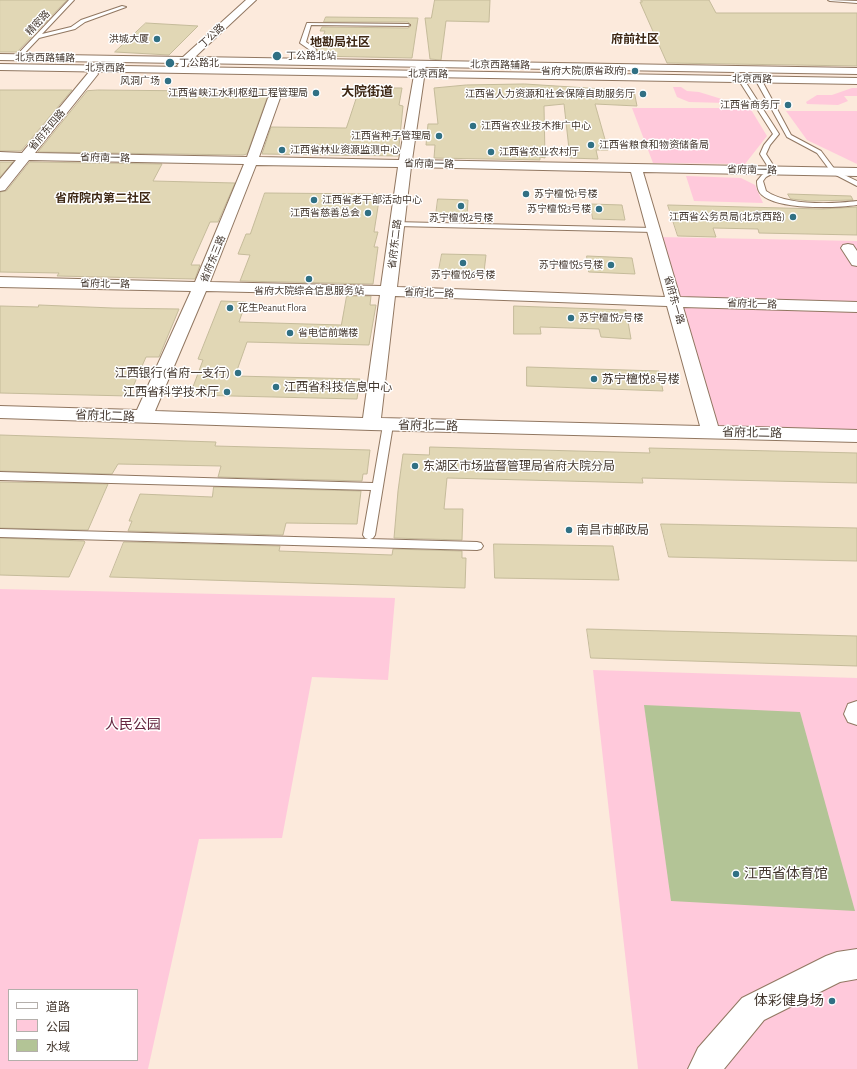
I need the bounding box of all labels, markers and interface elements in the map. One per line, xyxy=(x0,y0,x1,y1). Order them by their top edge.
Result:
street label: 精密路 xyxy=(23,8,53,38)
street label: 丁公路 xyxy=(197,21,227,51)
district label: 府前社区 xyxy=(611,32,659,46)
place label: 洪城大厦 xyxy=(109,33,149,45)
marker: 洪城大厦 xyxy=(152,34,162,44)
district label: 地勘局社区 xyxy=(310,35,370,49)
marker: 丁公路北站 xyxy=(271,50,283,62)
place label: 丁公路北站 xyxy=(286,50,336,62)
street label: 北京西路辅路 xyxy=(15,51,75,65)
marker: 丁公路北 xyxy=(164,57,176,69)
place label: 丁公路北 xyxy=(179,57,219,69)
street label: 北京西路辅路 xyxy=(470,58,530,72)
street label: 北京西路 xyxy=(85,62,125,74)
place label: 省府大院(原省政府) xyxy=(541,65,627,77)
marker: 省府大院(原省政府) xyxy=(630,66,640,76)
street label: 北京西路 xyxy=(408,68,448,80)
street label: 北京西路 xyxy=(732,73,772,85)
place label: 风洞广场 xyxy=(120,75,160,87)
marker: 风洞广场 xyxy=(163,76,173,86)
district label: 大院街道 xyxy=(341,84,393,100)
place label: 江西省峡江水利枢纽工程管理局 xyxy=(168,87,308,99)
marker: 江西省峡江水利枢纽工程管理局 xyxy=(311,88,321,98)
place label: 江西省人力资源和社会保障自助服务厅 xyxy=(465,88,635,100)
marker: 江西省人力资源和社会保障自助服务厅 xyxy=(638,89,648,99)
place label: 江西省商务厅 xyxy=(720,99,780,111)
marker: 江西省商务厅 xyxy=(783,100,793,110)
street label: 省府东四路 xyxy=(26,107,68,153)
place label: 江西省农业技术推广中心 xyxy=(481,120,591,132)
marker: 江西省农业技术推广中心 xyxy=(468,121,478,131)
place label: 江西省种子管理局 xyxy=(351,130,431,142)
marker: 江西省种子管理局 xyxy=(434,131,444,141)
place label: 江西省粮食和物资储备局 xyxy=(599,139,709,151)
marker: 江西省粮食和物资储备局 xyxy=(586,140,596,150)
place label: 江西省林业资源监测中心 xyxy=(290,144,400,156)
marker: 江西省林业资源监测中心 xyxy=(277,145,287,155)
place label: 江西省农业农村厅 xyxy=(499,146,579,158)
marker: 江西省农业农村厅 xyxy=(486,147,496,157)
street label: 省府南一路 xyxy=(80,152,130,164)
street label: 省府南一路 xyxy=(404,158,454,170)
street label: 省府南一路 xyxy=(727,164,777,176)
place label: 苏宁檀悦1号楼 xyxy=(534,188,597,200)
marker: 苏宁檀悦1号楼 xyxy=(521,189,531,199)
district label: 省府院内第二社区 xyxy=(55,191,151,205)
place label: 江西省老干部活动中心 xyxy=(322,194,422,206)
marker: 江西省老干部活动中心 xyxy=(309,195,319,205)
marker: 苏宁檀悦2号楼 xyxy=(456,201,466,211)
place label: 苏宁檀悦3号楼 xyxy=(527,203,591,215)
marker: 苏宁檀悦3号楼 xyxy=(594,204,604,214)
place label: 江西省慈善总会 xyxy=(290,207,360,219)
marker: 江西省慈善总会 xyxy=(363,208,373,218)
place label: 江西省公务员局(北京西路) xyxy=(669,211,785,223)
place label: 苏宁檀悦2号楼 xyxy=(429,212,493,224)
marker: 江西省公务员局(北京西路) xyxy=(788,212,798,222)
street label: 省府东二路 xyxy=(386,218,404,270)
street label: 省府东三路 xyxy=(198,234,228,284)
marker: 苏宁檀悦6号楼 xyxy=(458,258,468,268)
place label: 苏宁檀悦5号楼 xyxy=(539,259,603,271)
marker: 苏宁檀悦5号楼 xyxy=(606,260,616,270)
place label: 苏宁檀悦6号楼 xyxy=(431,269,495,281)
marker: 省府大院综合信息服务站 xyxy=(304,274,314,284)
street label: 省府东一路 xyxy=(661,274,687,326)
street label: 省府北一路 xyxy=(80,278,130,290)
place label: 省府大院综合信息服务站 xyxy=(254,285,364,297)
street label: 省府北一路 xyxy=(404,286,454,300)
street label: 省府北一路 xyxy=(727,297,777,311)
place label: 花生Peanut Flora xyxy=(238,302,306,314)
marker: 花生Peanut Flora xyxy=(225,303,235,313)
place label: 苏宁檀悦7号楼 xyxy=(579,312,643,324)
marker: 苏宁檀悦7号楼 xyxy=(566,313,576,323)
place label: 省电信前端楼 xyxy=(298,327,358,339)
marker: 省电信前端楼 xyxy=(285,328,295,338)
place label: 江西银行(省府一支行) xyxy=(115,366,230,380)
marker: 江西银行(省府一支行) xyxy=(233,368,243,378)
place label: 苏宁檀悦8号楼 xyxy=(602,372,680,386)
marker: 苏宁檀悦8号楼 xyxy=(589,374,599,384)
place label: 江西省科技信息中心 xyxy=(284,380,392,394)
marker: 江西省科技信息中心 xyxy=(271,382,281,392)
place label: 江西省科学技术厅 xyxy=(123,385,219,399)
marker: 江西省科学技术厅 xyxy=(222,387,232,397)
street label: 省府北二路 xyxy=(75,408,135,424)
street label: 省府北二路 xyxy=(398,418,458,434)
street label: 省府北二路 xyxy=(722,425,782,441)
place label: 东湖区市场监督管理局省府大院分局 xyxy=(423,459,615,473)
marker: 东湖区市场监督管理局省府大院分局 xyxy=(410,461,420,471)
place label: 南昌市邮政局 xyxy=(577,523,649,537)
marker: 南昌市邮政局 xyxy=(564,525,574,535)
park label: 人民公园 xyxy=(105,717,161,733)
place label: 江西省体育馆 xyxy=(744,866,828,882)
marker: 江西省体育馆 xyxy=(731,869,741,879)
legend xyxy=(8,989,138,1061)
place label: 体彩健身场 xyxy=(754,993,824,1009)
marker: 体彩健身场 xyxy=(827,996,837,1006)
text: 道路 xyxy=(46,1001,70,1013)
text: 公园 xyxy=(46,1021,70,1033)
text: 水域 xyxy=(46,1041,70,1053)

